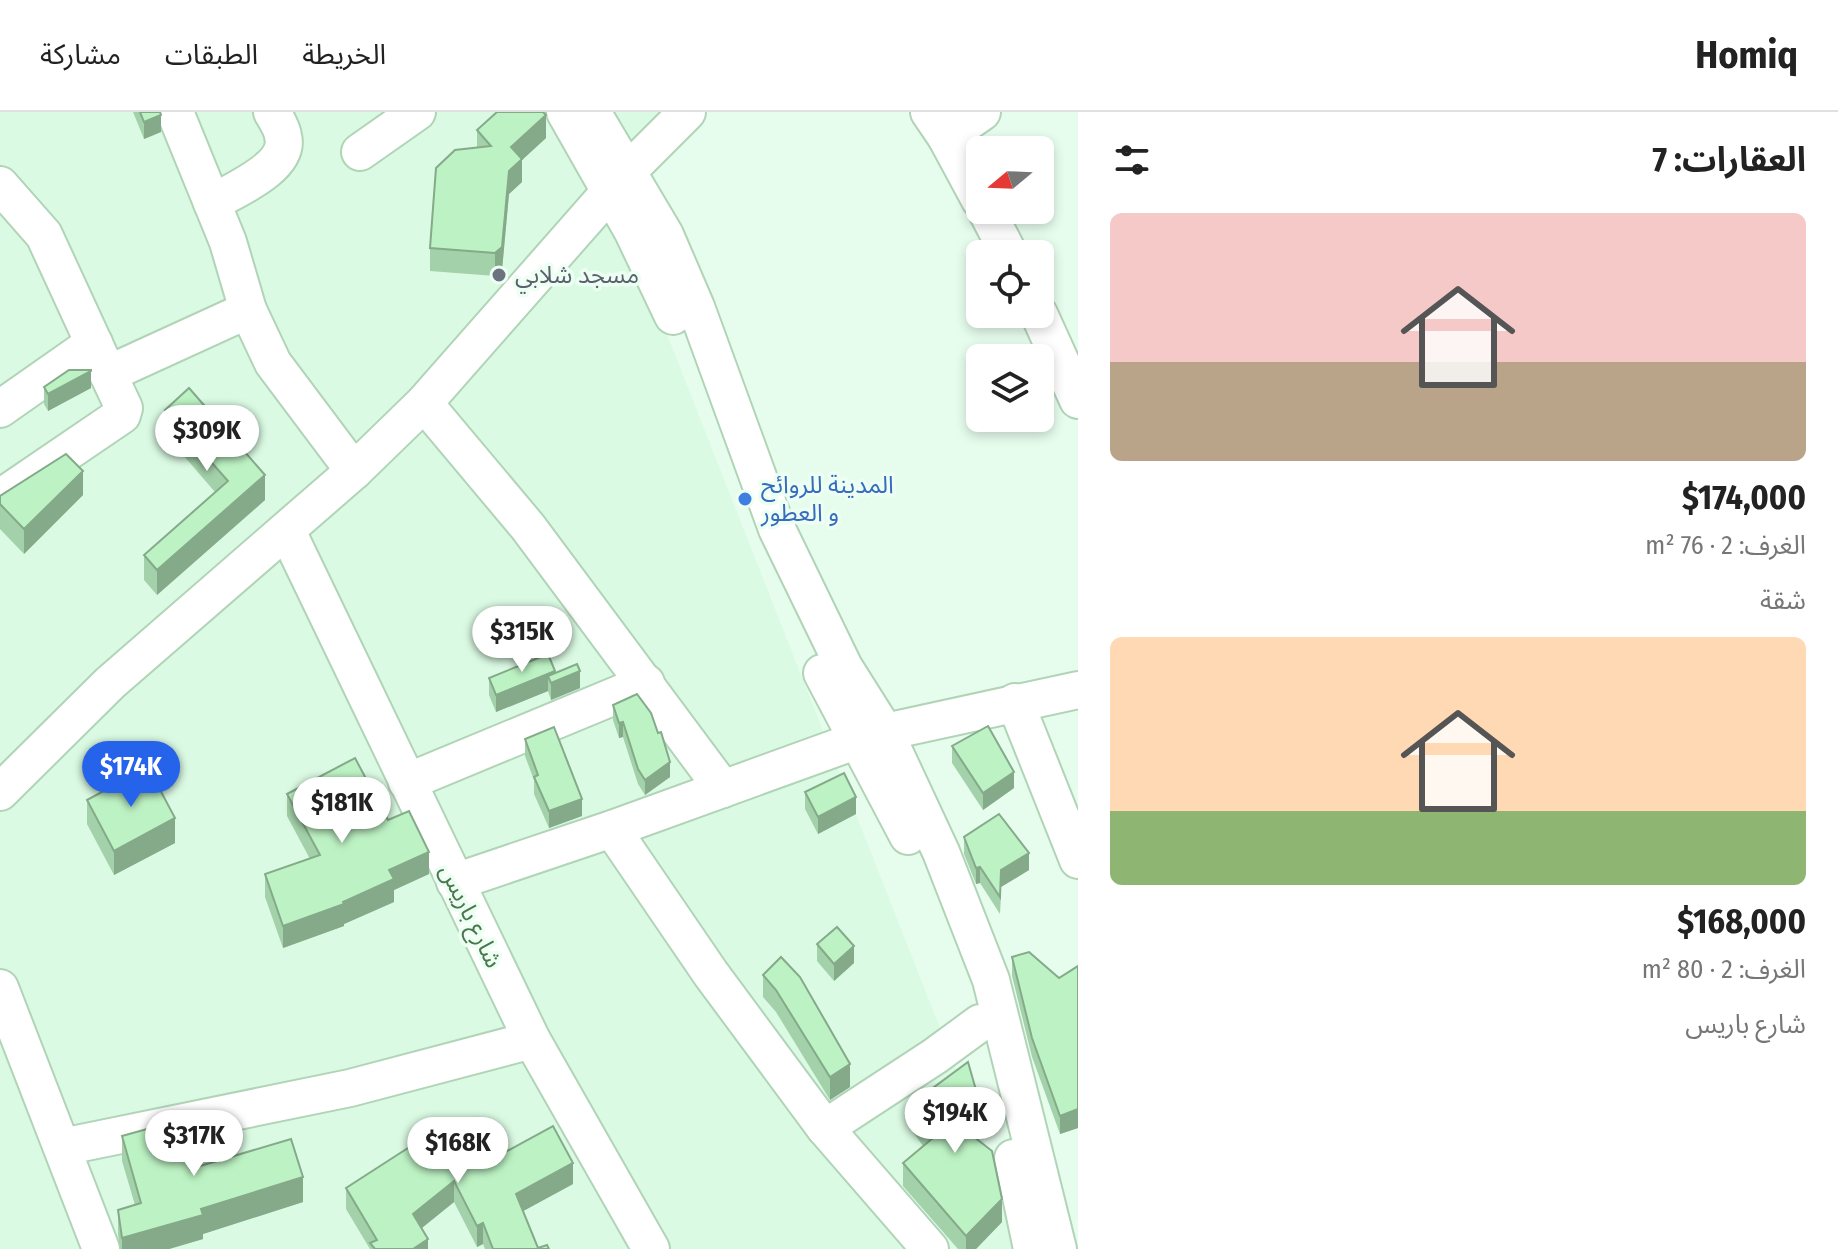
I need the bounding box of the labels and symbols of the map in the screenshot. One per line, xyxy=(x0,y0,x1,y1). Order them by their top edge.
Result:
north arrow xyxy=(966,136,1054,224)
place label: مسجد شلابي xyxy=(515,261,639,294)
marker: مسجد شلابي xyxy=(490,266,508,284)
pin: $309K xyxy=(151,405,263,473)
place label: المدينة للروائح و العطور xyxy=(760,471,894,527)
marker: المدينة للروائح و العطور xyxy=(736,490,754,508)
pin: $315K xyxy=(466,606,578,674)
pin: $174K xyxy=(75,741,187,809)
pin: $181K xyxy=(286,777,398,845)
street label: شارع باريس xyxy=(431,860,508,974)
pin: $194K xyxy=(899,1087,1011,1155)
pin: $317K xyxy=(138,1110,250,1178)
pin: $168K xyxy=(402,1117,514,1185)

